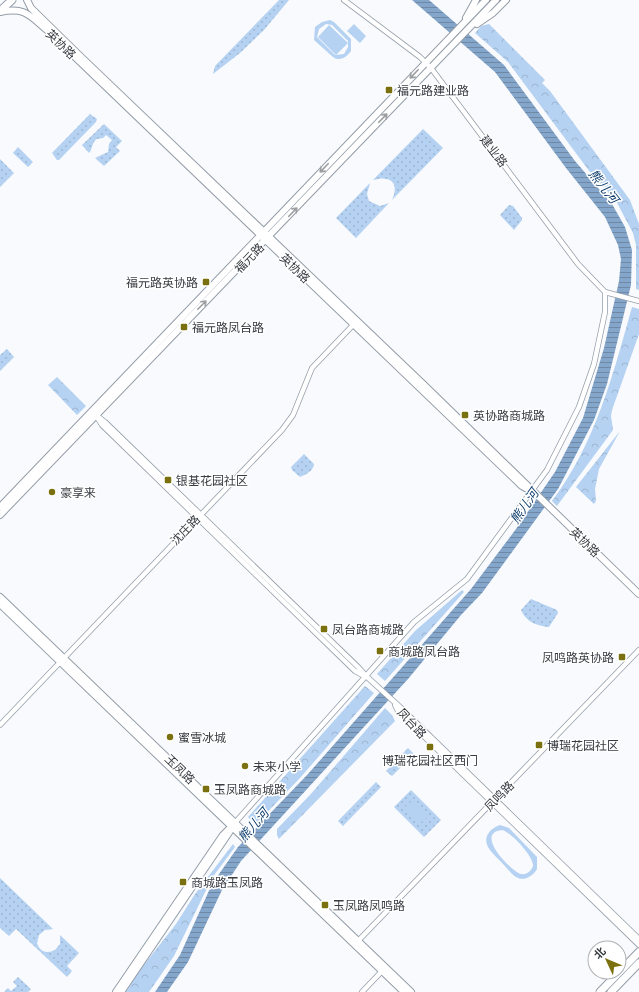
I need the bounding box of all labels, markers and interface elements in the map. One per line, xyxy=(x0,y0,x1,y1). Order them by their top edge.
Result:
street label: 英协路 xyxy=(43,26,79,62)
one-way arrow xyxy=(410,69,419,79)
place label: 福元路建业路 xyxy=(397,83,469,98)
marker: 福元路建业路 xyxy=(384,85,394,95)
one-way arrow xyxy=(378,113,387,124)
street label: 建业路 xyxy=(477,132,511,170)
one-way arrow xyxy=(320,163,329,173)
water label: 熊儿河 xyxy=(586,166,624,209)
one-way arrow xyxy=(288,207,297,217)
street label: 福元路 xyxy=(231,240,267,276)
street label: 英协路 xyxy=(277,250,313,286)
place label: 福元路英协路 xyxy=(126,275,198,290)
marker: 福元路英协路 xyxy=(201,277,211,287)
one-way arrow xyxy=(197,300,207,310)
place label: 福元路凤台路 xyxy=(192,320,264,335)
marker: 福元路凤台路 xyxy=(179,322,189,332)
place label: 英协路商城路 xyxy=(473,408,545,423)
marker: 英协路商城路 xyxy=(460,410,470,420)
place label: 银基花园社区 xyxy=(176,473,248,488)
marker: 银基花园社区 xyxy=(163,475,173,485)
water label: 熊儿河 xyxy=(506,483,543,527)
place label: 豪享来 xyxy=(60,485,96,500)
marker: 豪享来 xyxy=(47,487,57,497)
street label: 沈庄路 xyxy=(167,512,203,548)
street label: 英协路 xyxy=(567,524,603,560)
place label: 凤台路商城路 xyxy=(332,622,404,637)
marker: 凤台路商城路 xyxy=(319,624,329,634)
place label: 商城路凤台路 xyxy=(388,644,460,659)
marker: 商城路凤台路 xyxy=(375,646,385,656)
place label: 凤鸣路英协路 xyxy=(542,650,614,665)
marker: 凤鸣路英协路 xyxy=(617,652,627,662)
street label: 凤台路 xyxy=(394,705,430,741)
place label: 蜜雪冰城 xyxy=(178,730,226,745)
marker: 蜜雪冰城 xyxy=(165,732,175,742)
place label: 博瑞花园社区 xyxy=(547,738,619,753)
marker: 博瑞花园社区 xyxy=(534,740,544,750)
marker: 博瑞花园社区西门 xyxy=(425,742,435,752)
street label: 玉凤路 xyxy=(162,751,198,787)
place label: 博瑞花园社区西门 xyxy=(382,753,478,768)
place label: 未来小学 xyxy=(253,759,301,774)
marker: 未来小学 xyxy=(240,761,250,771)
street label: 凤鸣路 xyxy=(481,778,517,814)
place label: 玉凤路商城路 xyxy=(214,782,286,797)
marker: 玉凤路商城路 xyxy=(201,784,211,794)
water label: 熊儿河 xyxy=(234,803,274,845)
place label: 商城路玉凤路 xyxy=(191,875,263,890)
marker: 商城路玉凤路 xyxy=(178,877,188,887)
place label: 玉凤路凤鸣路 xyxy=(333,898,405,913)
marker: 玉凤路凤鸣路 xyxy=(320,900,330,910)
north arrow xyxy=(587,940,627,980)
text: 北 xyxy=(591,944,609,962)

